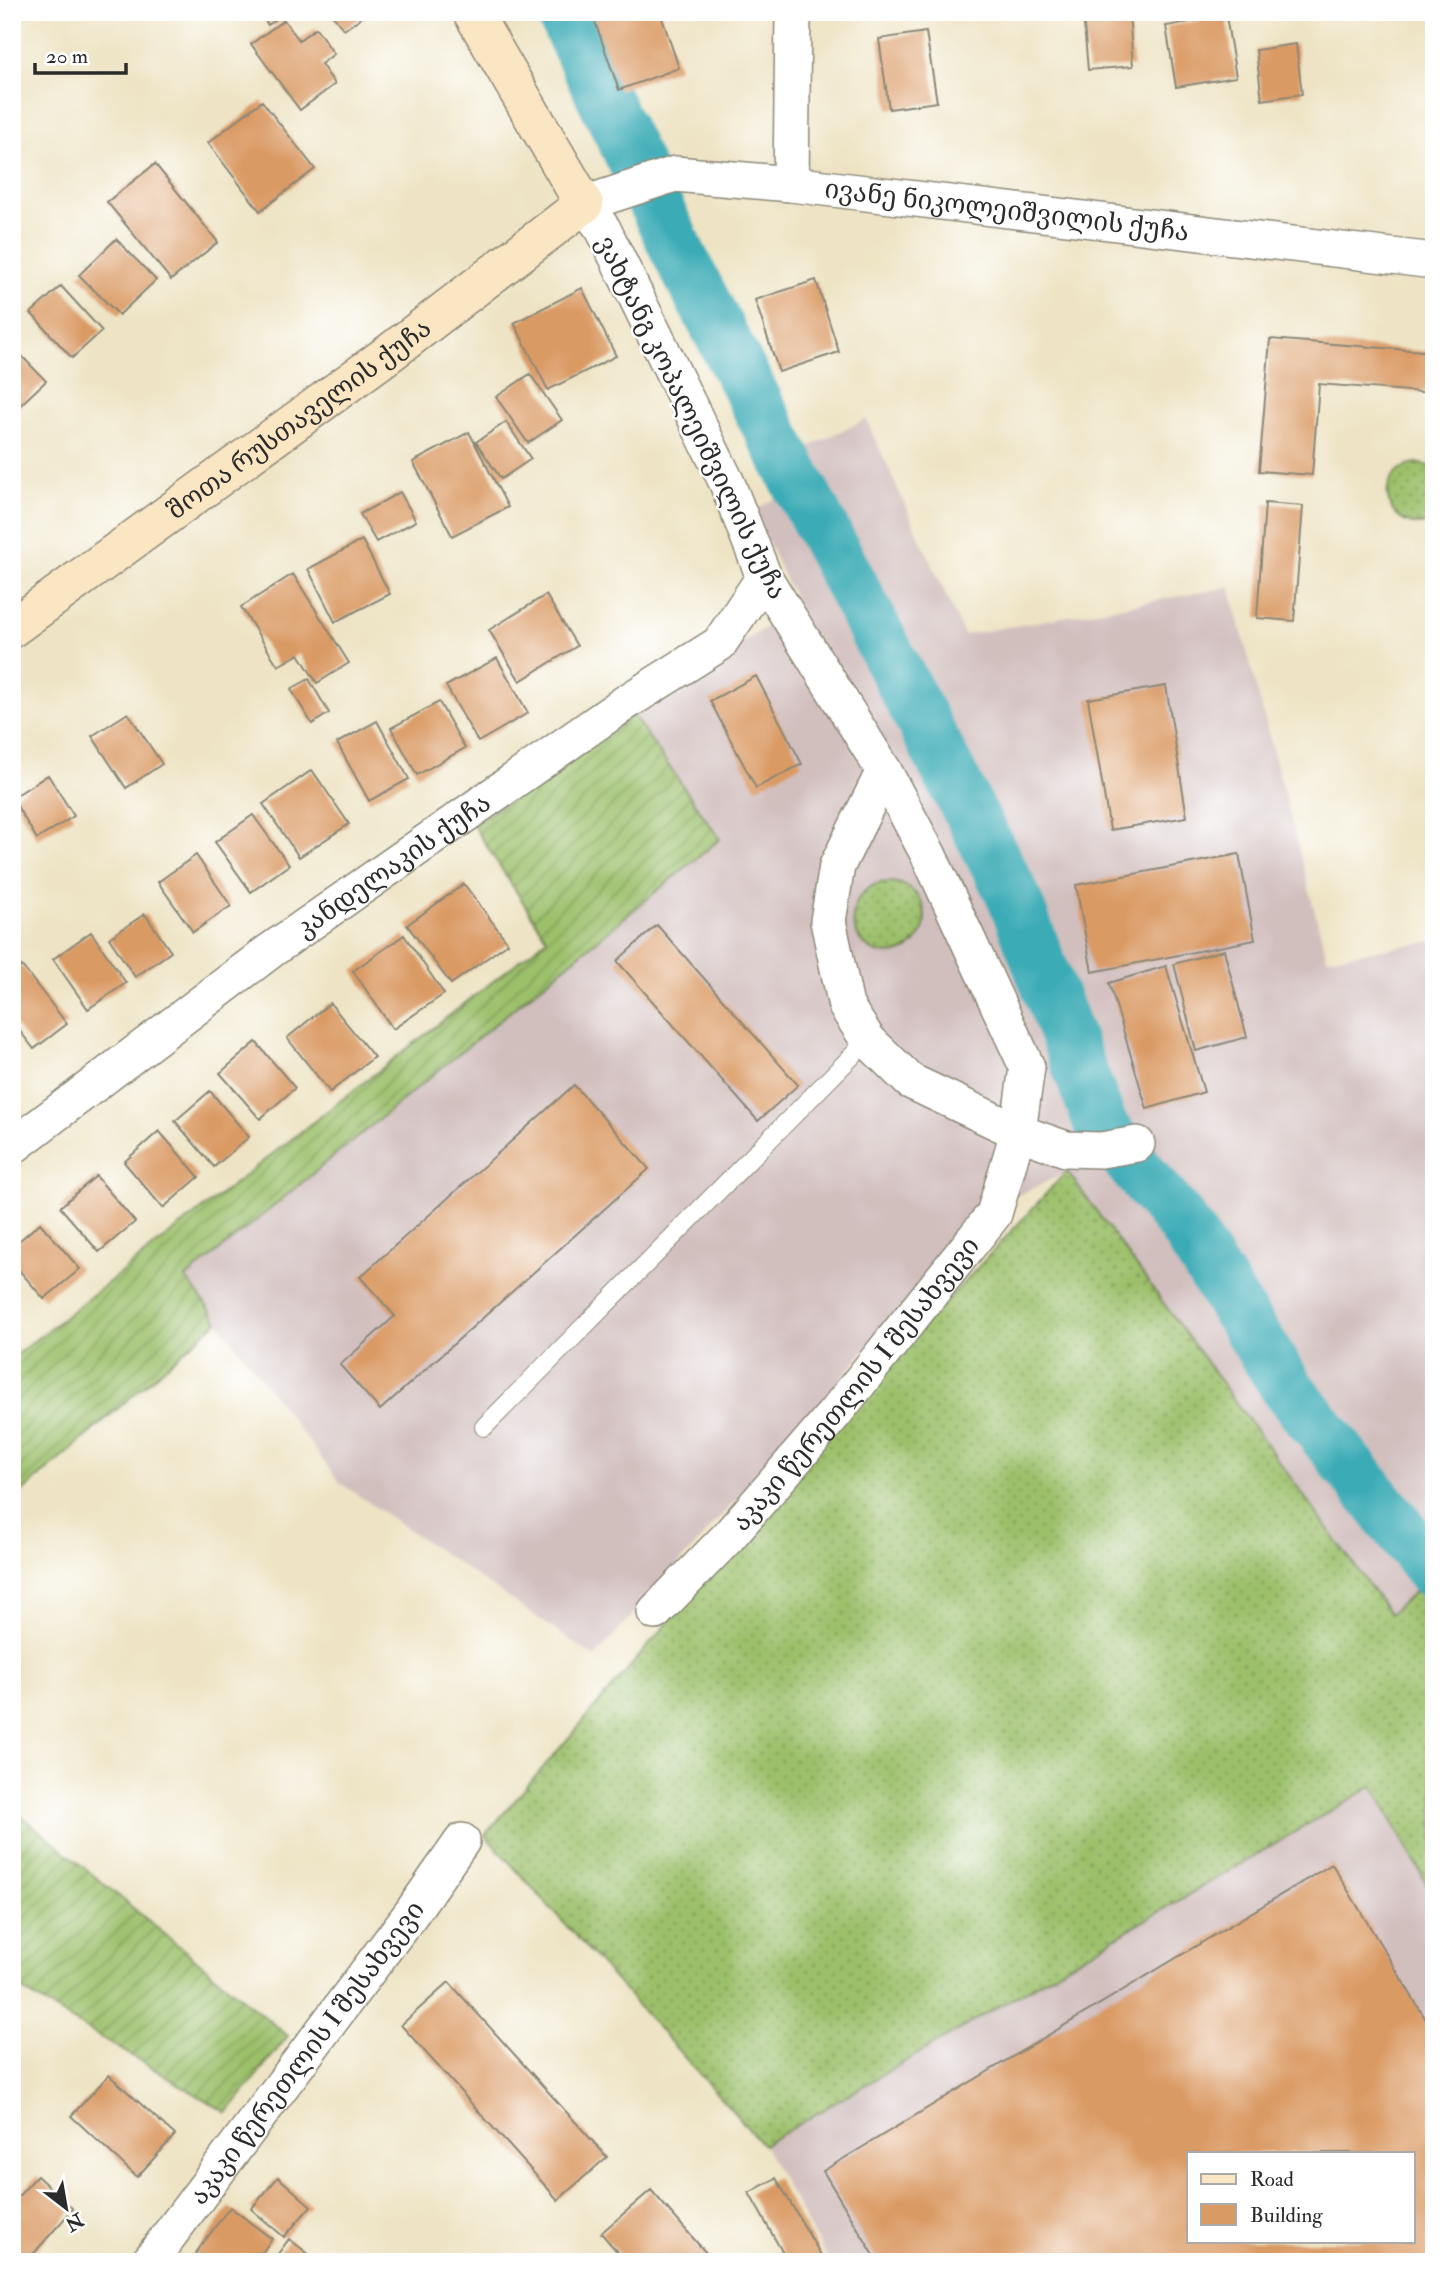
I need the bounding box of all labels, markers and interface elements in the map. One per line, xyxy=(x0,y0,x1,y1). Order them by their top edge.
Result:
scale bar xyxy=(35,32,126,76)
text: 20 m xyxy=(46,43,88,70)
street label: ივანე ნიკოლეიშვილის ქუჩა xyxy=(823,173,1191,249)
street label: ვახტანგ კოპალეიშვილის ქუჩა xyxy=(589,230,793,604)
street label: შოთა რუსთაველის ქუჩა xyxy=(161,312,438,527)
street label: კანდელაკის ქუჩა xyxy=(290,787,497,945)
street label: აკაკი წერეთლის I შესახვევი xyxy=(725,1231,986,1538)
street label: აკაკი წერეთლის I შესახვევი xyxy=(183,1895,432,2211)
legend xyxy=(1187,2152,1414,2242)
text: Road xyxy=(1250,2166,1295,2193)
north arrow xyxy=(32,2172,102,2242)
text: Building xyxy=(1250,2202,1323,2229)
text: N xyxy=(60,2207,89,2237)

